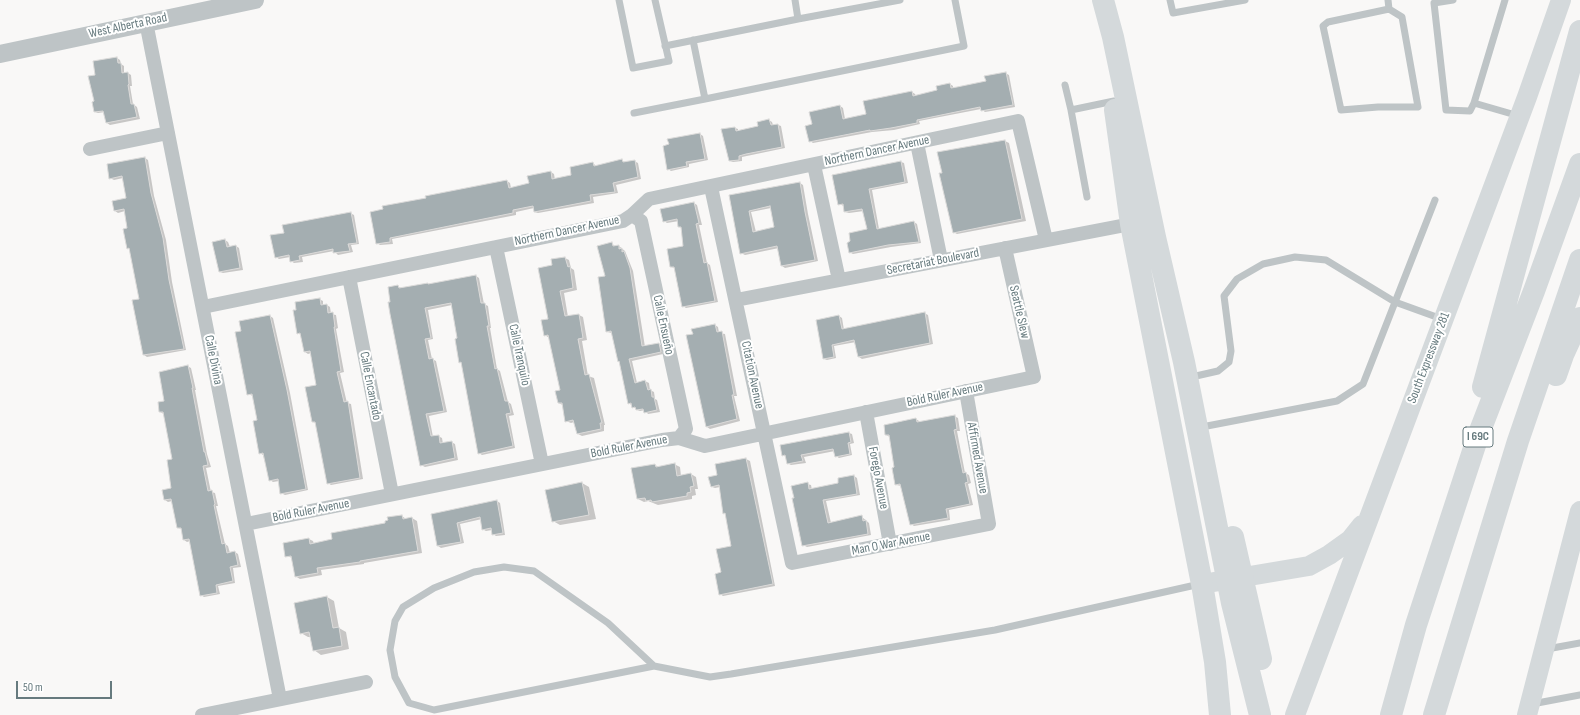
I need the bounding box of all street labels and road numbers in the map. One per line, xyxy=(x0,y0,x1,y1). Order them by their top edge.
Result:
street label: West Alberta Road xyxy=(88,10,168,42)
street label: Northern Dancer Avenue xyxy=(823,132,931,170)
street label: Northern Dancer Avenue xyxy=(513,212,621,250)
street label: Secretariat Boulevard xyxy=(886,245,980,279)
street label: Seattle Slew xyxy=(1005,284,1033,340)
street label: Calle Ensueño xyxy=(649,294,677,356)
street label: South Expressway 281 xyxy=(1404,310,1454,406)
street label: Calle Tranquilo xyxy=(505,323,533,387)
street label: Calle Divina xyxy=(201,334,225,386)
street label: Citation Avenue xyxy=(737,340,767,410)
street label: Calle Encantado xyxy=(356,350,384,422)
street label: Bold Ruler Avenue xyxy=(905,379,985,411)
street label: Affirmed Avenue xyxy=(963,421,991,495)
road number: I 69C xyxy=(1463,427,1493,447)
street label: Bold Ruler Avenue xyxy=(589,432,669,462)
street label: Forego Avenue xyxy=(864,445,892,511)
street label: Bold Ruler Avenue xyxy=(271,496,351,526)
street label: Man O War Avenue xyxy=(850,529,932,559)

